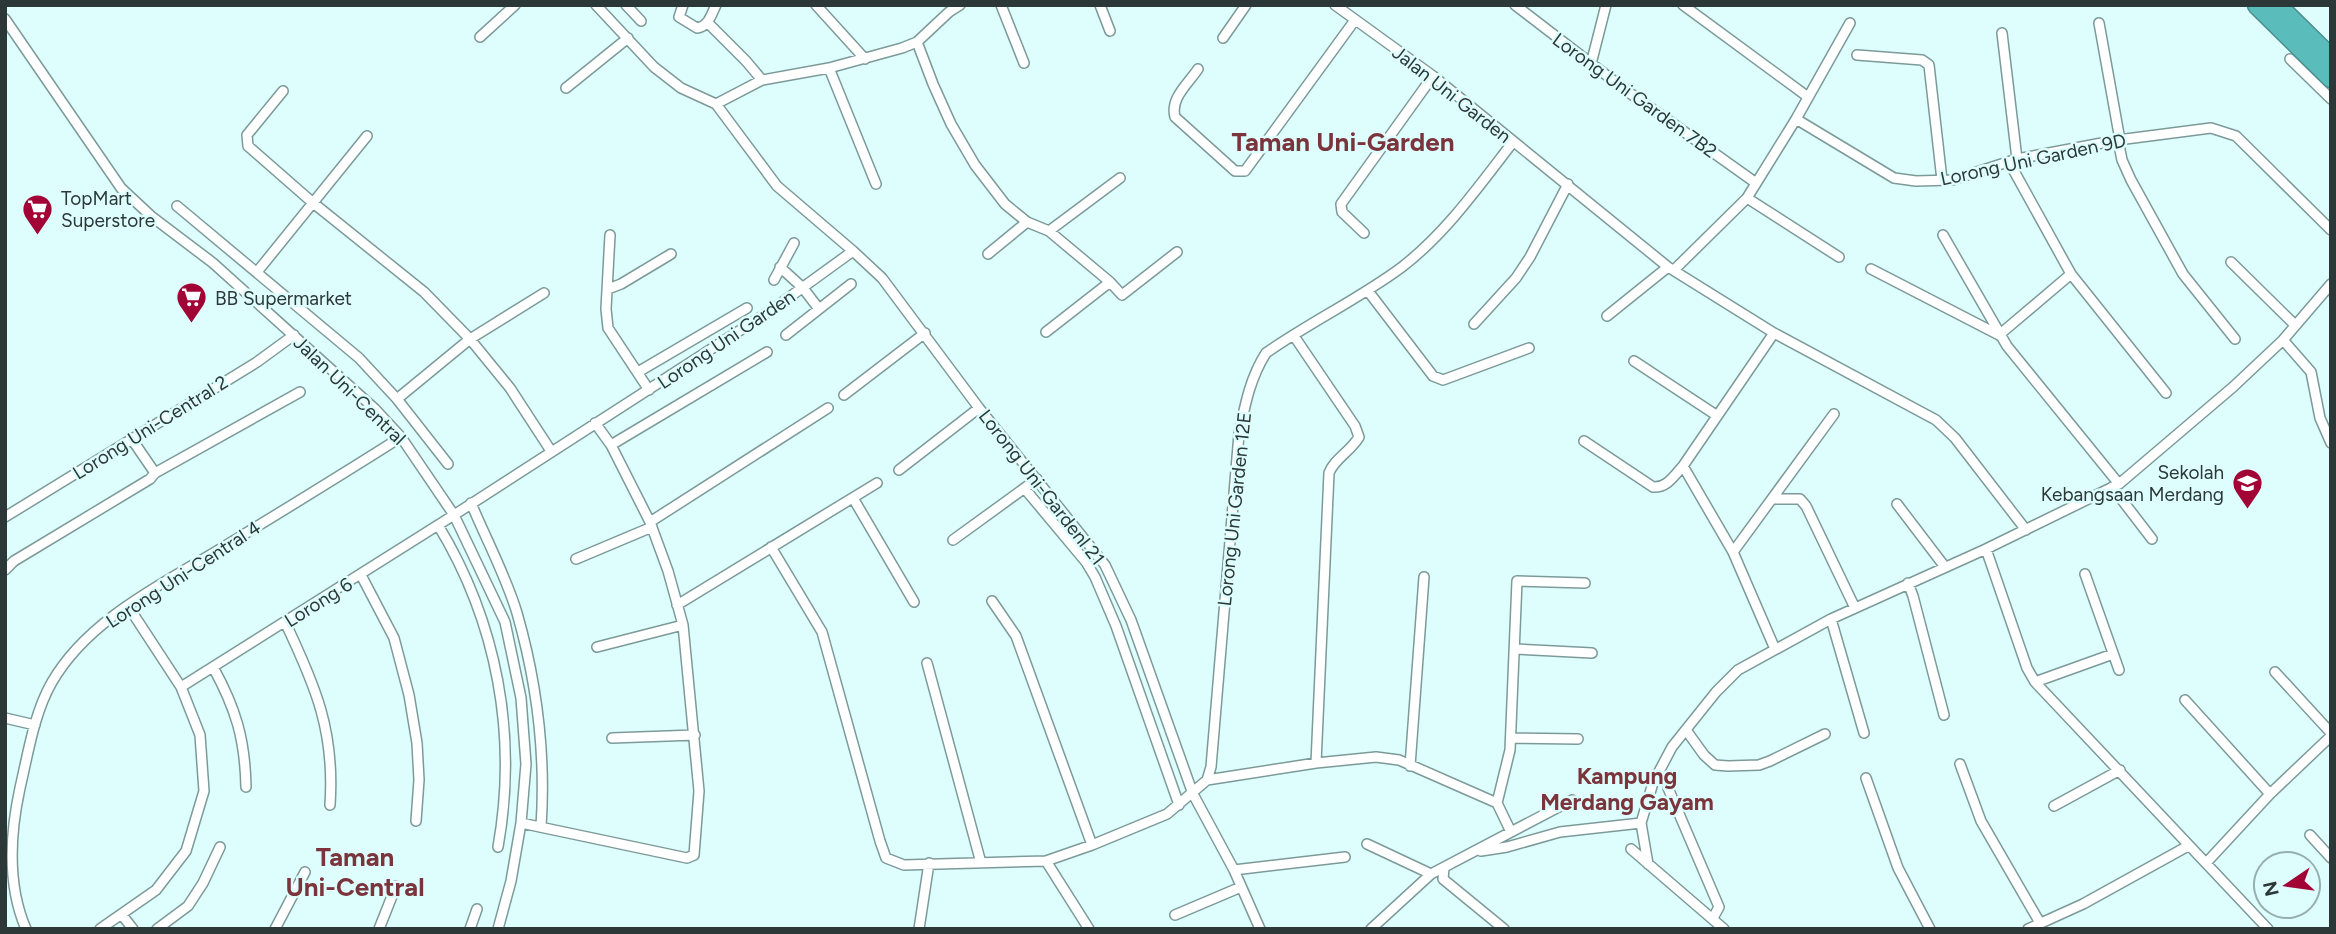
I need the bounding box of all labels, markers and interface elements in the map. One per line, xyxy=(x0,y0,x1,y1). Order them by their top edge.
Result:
street label: Lorong Uni Garden 7B2 xyxy=(1548,28,1721,163)
street label: Jalan Uni Garden xyxy=(1388,41,1516,148)
district label: Taman Uni-Garden xyxy=(1232,126,1454,158)
street label: Lorong Uni Garden 9D xyxy=(1938,129,2128,190)
place label: TopMart Superstore xyxy=(61,187,155,232)
supermarket icon: TopMart Superstore xyxy=(21,192,55,236)
supermarket icon: BB Supermarket xyxy=(175,281,209,325)
street label: Lorong Uni Garden xyxy=(653,285,799,394)
place label: BB Supermarket xyxy=(215,287,352,310)
street label: Jalan Uni-Central xyxy=(289,331,411,450)
street label: Lorong Uni-Central 2 xyxy=(68,370,232,485)
street label: Lorong Uni-Gardenl 21 xyxy=(974,405,1110,570)
street label: Lorong Uni Garden 12E xyxy=(1213,411,1256,607)
place label: Sekolah Kebangsaan Merdang xyxy=(2041,461,2224,506)
school or university icon: Sekolah Kebangsaan Merdang xyxy=(2230,466,2264,510)
street label: Lorong Uni-Central 4 xyxy=(102,516,265,633)
street label: Lorong 6 xyxy=(280,573,357,632)
district label: Kampung Merdang Gayam xyxy=(1540,762,1714,816)
district label: Taman Uni-Central xyxy=(285,841,425,903)
north arrow xyxy=(2252,850,2322,920)
text: N xyxy=(2258,879,2284,898)

